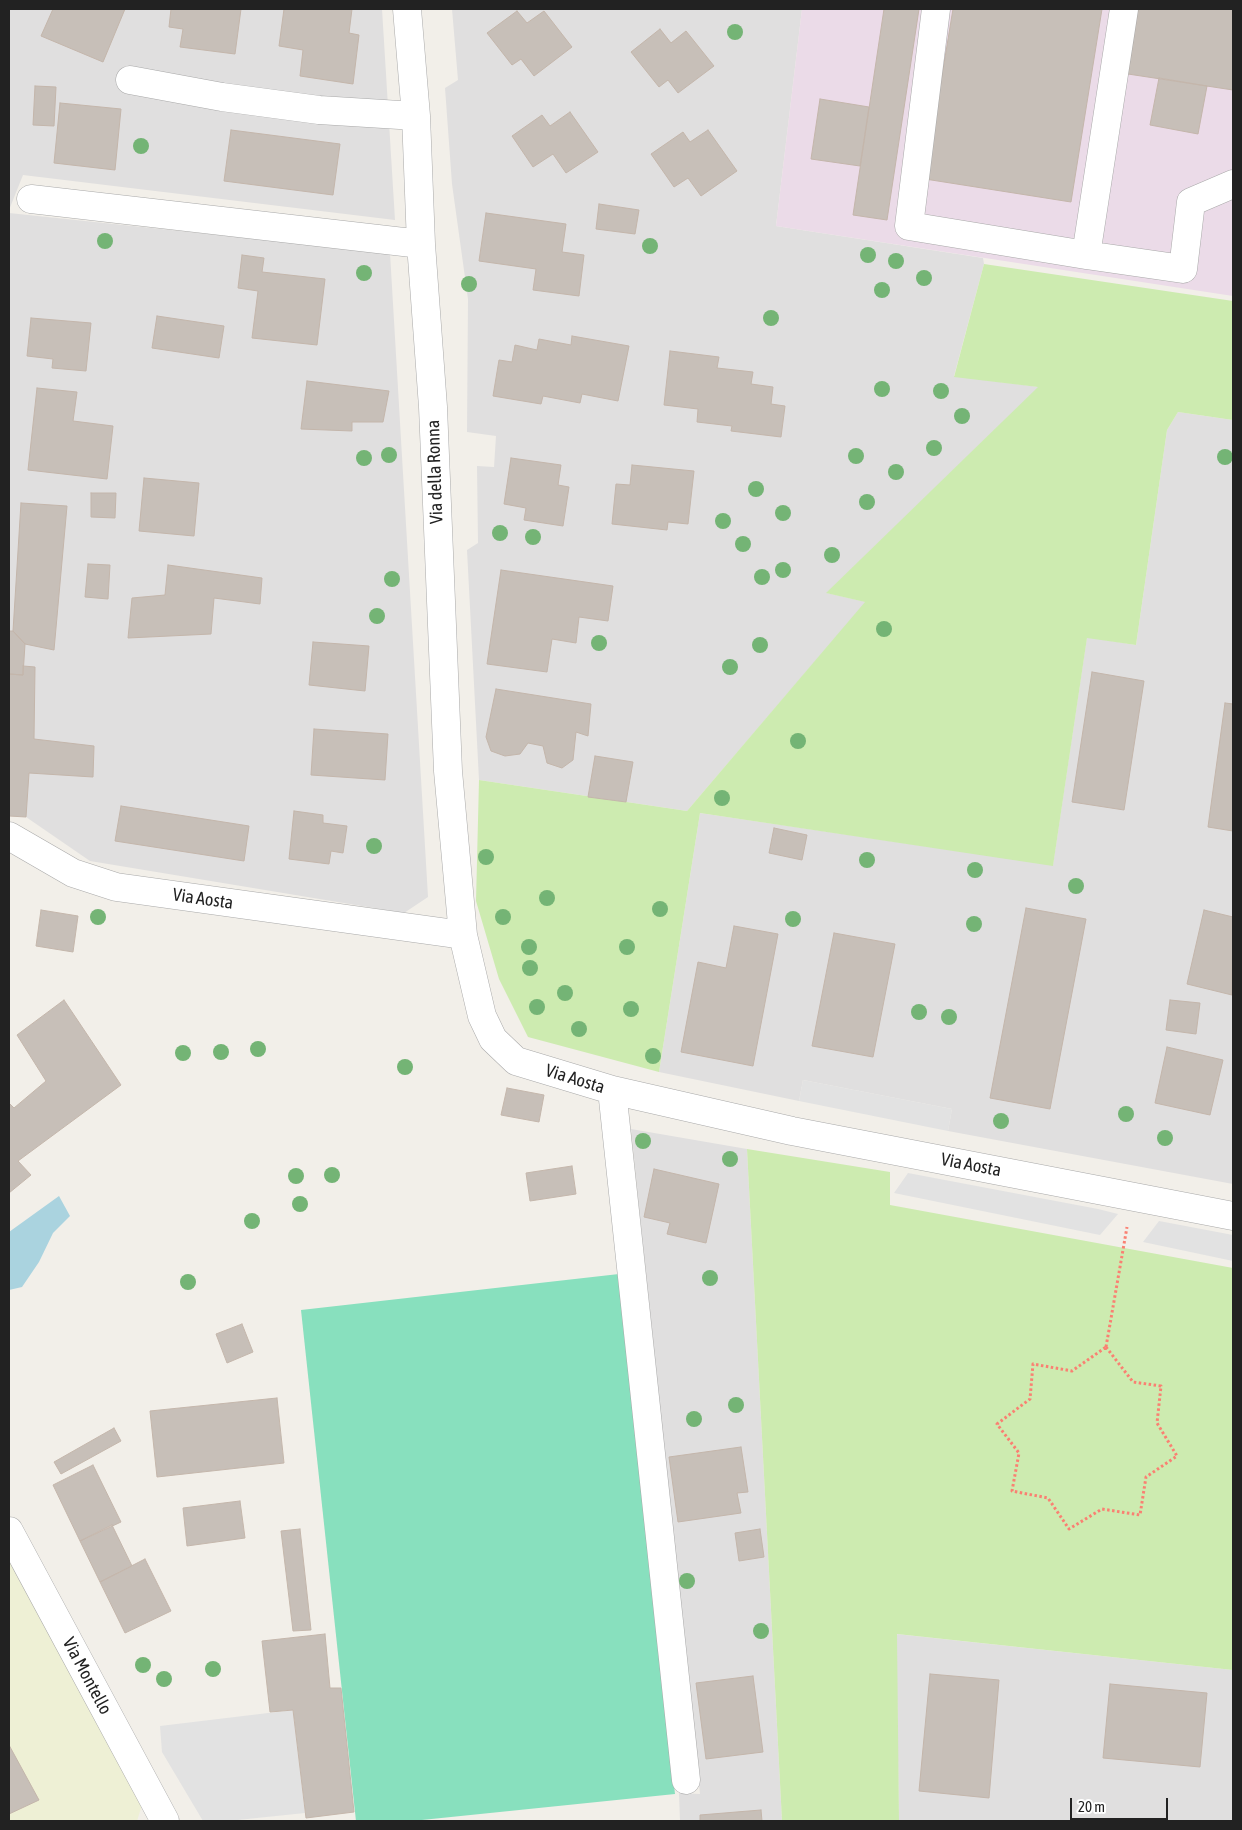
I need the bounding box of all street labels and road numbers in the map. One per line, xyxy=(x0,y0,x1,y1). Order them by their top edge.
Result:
street label: Via della Ronna xyxy=(422,420,448,524)
street label: Via Aosta xyxy=(171,884,235,914)
street label: Via Aosta xyxy=(543,1060,607,1098)
street label: Via Aosta xyxy=(939,1149,1003,1181)
street label: Via Montello xyxy=(58,1634,116,1718)

